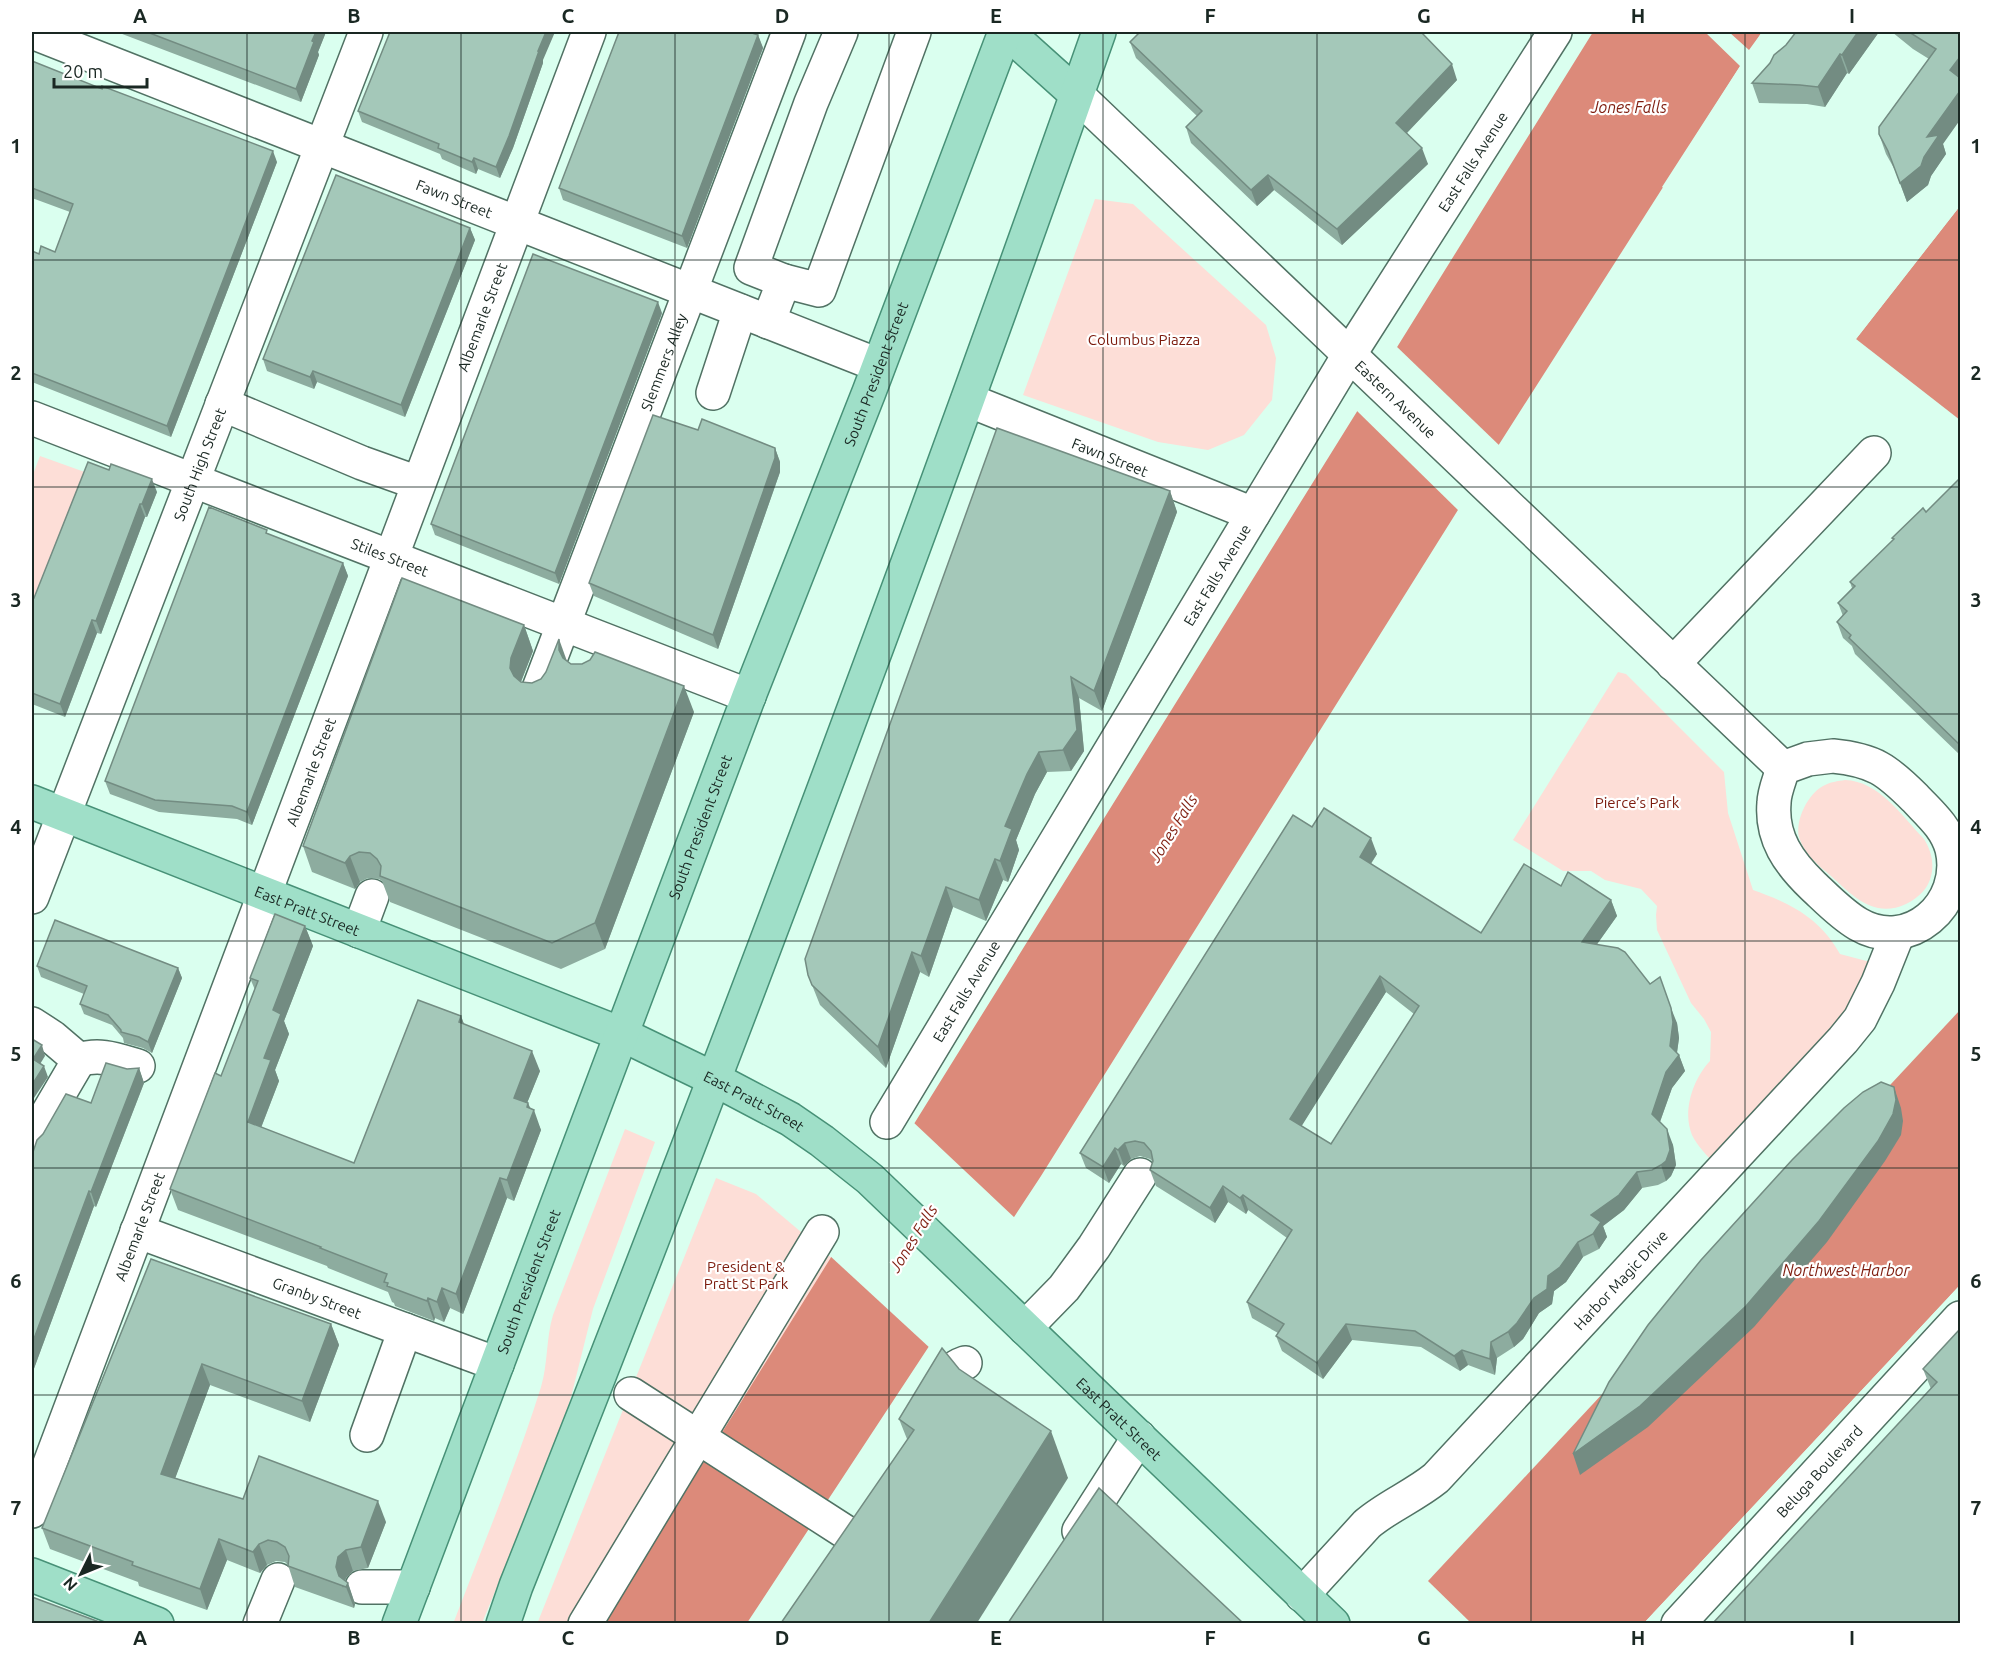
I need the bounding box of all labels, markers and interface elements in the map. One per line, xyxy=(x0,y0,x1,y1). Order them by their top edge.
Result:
text: A xyxy=(133,4,147,27)
text: B xyxy=(347,4,361,27)
text: C xyxy=(562,4,575,27)
text: D xyxy=(775,4,789,27)
text: E xyxy=(990,4,1002,27)
text: F xyxy=(1204,4,1216,27)
text: G xyxy=(1417,4,1431,27)
text: H xyxy=(1631,4,1645,27)
text: I xyxy=(1849,4,1855,27)
scale bar xyxy=(54,51,147,89)
text: 20 m xyxy=(63,61,103,81)
water label: Jones Falls xyxy=(1590,98,1667,116)
street label: East Falls Avenue xyxy=(1434,108,1511,215)
text: 1 xyxy=(10,134,22,157)
text: 1 xyxy=(1970,134,1982,157)
street label: Fawn Street xyxy=(414,176,495,221)
street label: Albemarle Street xyxy=(454,260,510,374)
street label: South President Street xyxy=(840,299,911,448)
street label: Slemmers Alley xyxy=(637,311,690,413)
park label: Columbus Piazza xyxy=(1088,331,1200,348)
street label: Eastern Avenue xyxy=(1352,357,1440,441)
text: 2 xyxy=(10,361,22,384)
text: 2 xyxy=(1970,361,1982,384)
street label: South High Street xyxy=(170,405,229,523)
street label: Fawn Street xyxy=(1069,434,1151,480)
street label: East Falls Avenue xyxy=(1180,521,1254,628)
street label: Stiles Street xyxy=(349,534,431,580)
text: 3 xyxy=(10,588,22,611)
text: 3 xyxy=(1970,588,1982,611)
street label: Albemarle Street xyxy=(282,715,339,828)
street label: South President Street xyxy=(665,752,735,901)
water label: Jones Falls xyxy=(1145,791,1201,866)
park label: Pierce’s Park xyxy=(1595,794,1680,811)
text: 4 xyxy=(10,815,22,838)
text: 4 xyxy=(1970,815,1982,838)
street label: East Pratt Street xyxy=(252,882,362,939)
street label: East Falls Avenue xyxy=(929,937,1003,1045)
text: 5 xyxy=(10,1042,22,1065)
text: 5 xyxy=(1970,1042,1982,1065)
street label: East Pratt Street xyxy=(701,1067,808,1135)
street label: Albemarle Street xyxy=(111,1170,167,1283)
water label: Jones Falls xyxy=(885,1201,941,1276)
street label: South President Street xyxy=(493,1207,563,1356)
street label: Harbor Magic Drive xyxy=(1570,1226,1671,1333)
park label: President & Pratt St Park xyxy=(704,1258,789,1292)
water label: Northwest Harbor xyxy=(1782,1261,1910,1279)
text: 6 xyxy=(10,1269,22,1292)
text: 6 xyxy=(1970,1269,1982,1292)
street label: Granby Street xyxy=(270,1273,364,1322)
street label: East Pratt Street xyxy=(1073,1374,1165,1463)
street label: Beluga Boulevard xyxy=(1772,1422,1865,1520)
text: 7 xyxy=(10,1496,22,1519)
text: 7 xyxy=(1970,1496,1982,1519)
north arrow xyxy=(51,1544,111,1604)
text: N xyxy=(59,1574,81,1595)
text: A xyxy=(133,1626,147,1649)
text: B xyxy=(347,1626,361,1649)
text: C xyxy=(562,1626,575,1649)
text: D xyxy=(775,1626,789,1649)
text: E xyxy=(990,1626,1002,1649)
text: F xyxy=(1204,1626,1216,1649)
text: G xyxy=(1417,1626,1431,1649)
text: H xyxy=(1631,1626,1645,1649)
text: I xyxy=(1849,1626,1855,1649)

